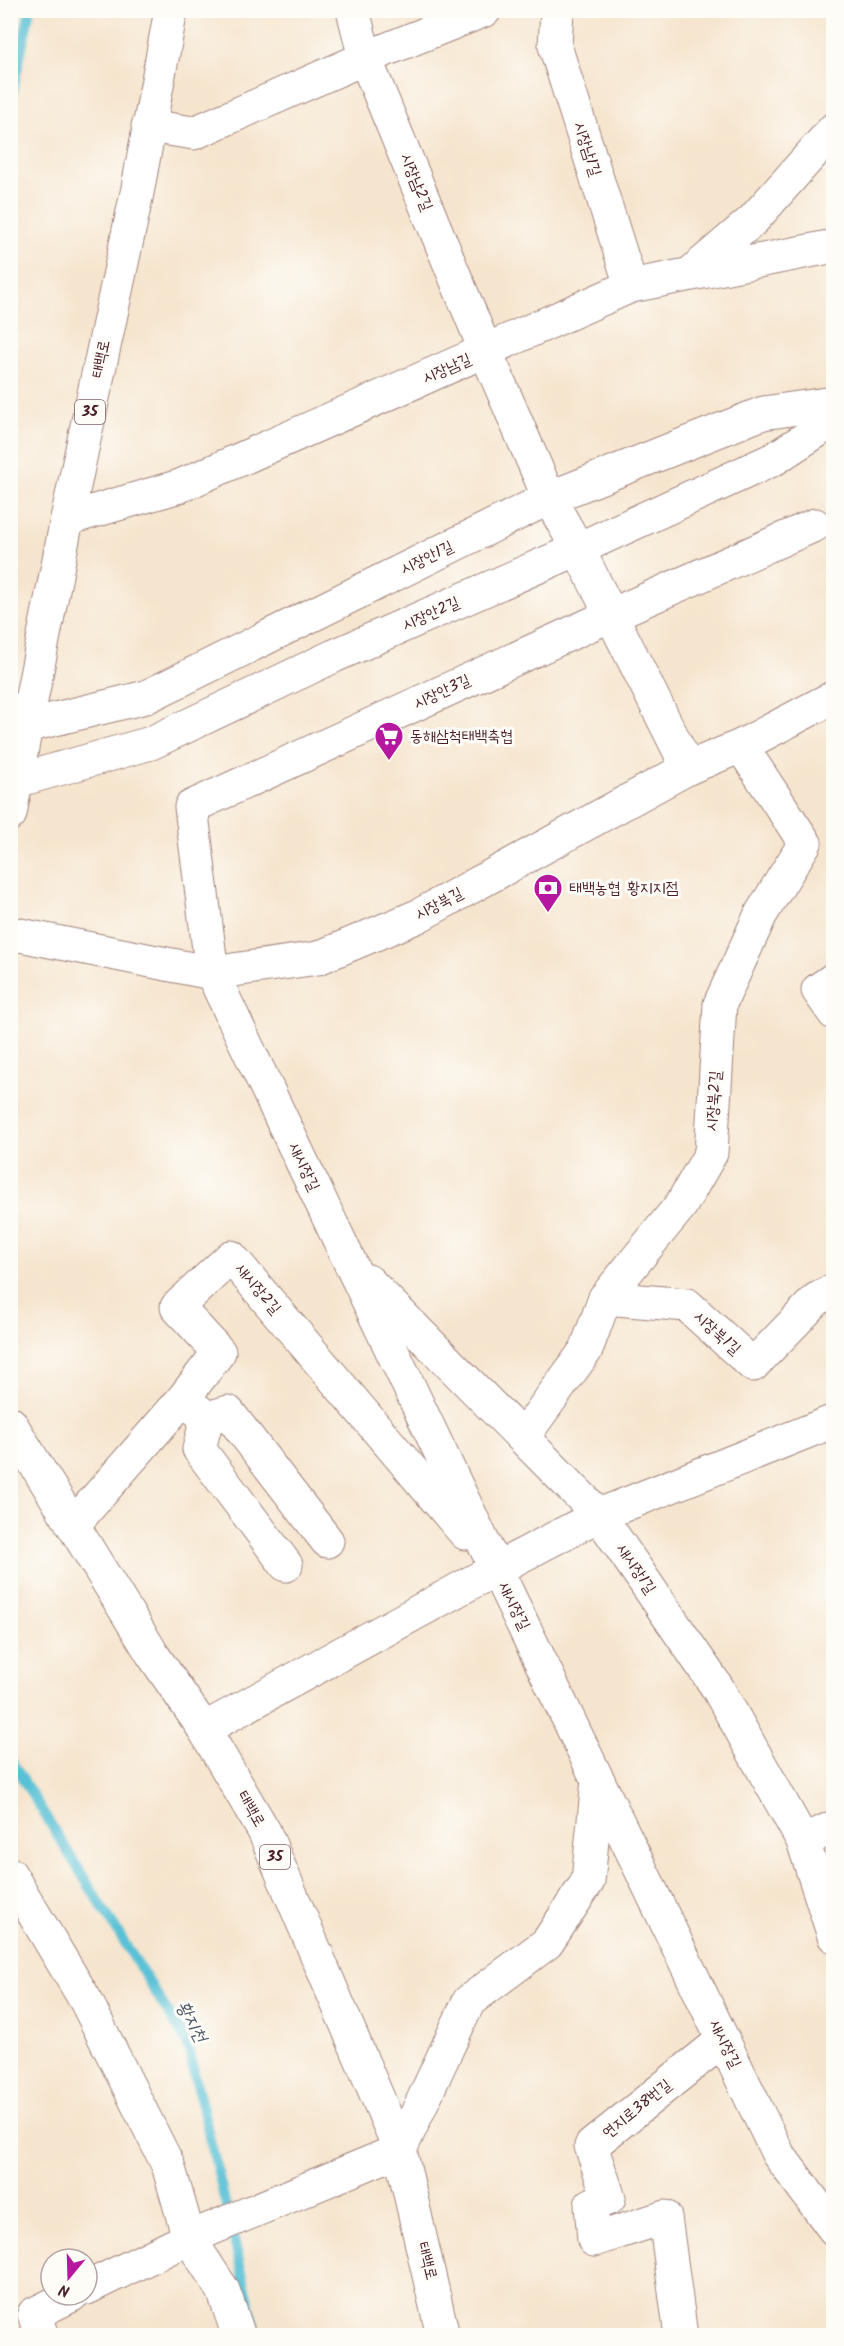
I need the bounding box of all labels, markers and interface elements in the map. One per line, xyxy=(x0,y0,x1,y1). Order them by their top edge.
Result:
street label: 시장남1길 xyxy=(566,118,608,180)
street label: 시장남2길 xyxy=(393,149,439,215)
street label: 태백로 xyxy=(85,338,117,380)
street label: 시장남길 xyxy=(418,347,476,391)
road number: 35 xyxy=(75,400,105,424)
street label: 시장안1길 xyxy=(396,534,458,582)
street label: 시장안2길 xyxy=(398,590,464,638)
street label: 시장안3길 xyxy=(409,668,475,716)
supermarket icon: 동해삼척태백축협 xyxy=(373,720,405,762)
place label: 동해삼척태백축협 xyxy=(410,724,513,749)
bank icon: 태백농협 황지지점 xyxy=(532,872,564,914)
place label: 태백농협 황지지점 xyxy=(569,876,679,901)
street label: 시장북길 xyxy=(410,881,468,927)
street label: 시장북2길 xyxy=(699,1070,729,1132)
street label: 새시장길 xyxy=(282,1138,326,1196)
street label: 새시장2길 xyxy=(229,1258,287,1320)
street label: 시장북1길 xyxy=(688,1305,746,1361)
street label: 새시장1길 xyxy=(610,1539,662,1600)
street label: 새시장길 xyxy=(491,1577,537,1635)
street label: 태백로 xyxy=(231,1786,271,1832)
road number: 35 xyxy=(260,1845,290,1869)
water label: 황지천 xyxy=(168,1996,215,2049)
street label: 새시장길 xyxy=(702,2015,748,2073)
street label: 연지로38번길 xyxy=(597,2073,677,2145)
street label: 태백로 xyxy=(410,2239,444,2283)
north arrow xyxy=(39,2247,99,2307)
text: N xyxy=(56,2276,73,2303)

